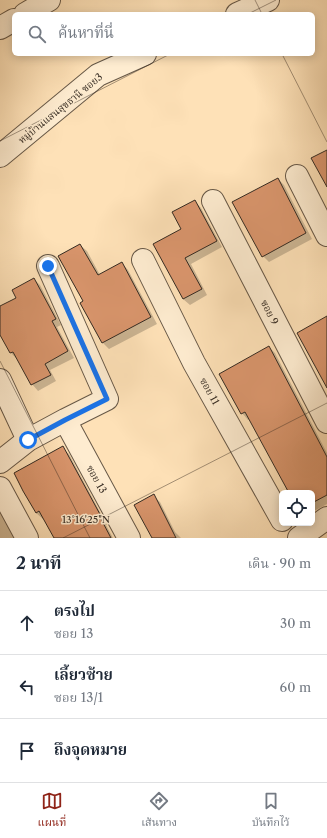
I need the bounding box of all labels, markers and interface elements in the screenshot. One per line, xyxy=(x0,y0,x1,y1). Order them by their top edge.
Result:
search box xyxy=(12,12,315,56)
icon: search xyxy=(26,23,48,45)
text: ค้นหาที่นี่ xyxy=(58,23,114,42)
street label: หมู่บ้านแสนสุขธานี ซอย3 xyxy=(15,70,106,147)
route end xyxy=(39,257,57,275)
street label: ซอย 9 xyxy=(258,298,281,327)
street label: ซอย 11 xyxy=(197,375,223,408)
route start xyxy=(19,431,37,449)
street label: ซอย 13 xyxy=(84,463,110,496)
map controls xyxy=(279,490,315,526)
button: locate xyxy=(279,490,315,526)
text: 13°16'25"N xyxy=(62,513,110,526)
text: 2 นาที xyxy=(16,553,61,573)
text: เดิน · 90 m xyxy=(248,555,311,571)
text: ตรงไป xyxy=(54,601,95,620)
icon: ahead xyxy=(16,612,38,634)
text: 30 m xyxy=(280,615,311,631)
text: ซอย 13 xyxy=(54,625,93,641)
text: เลี้ยวซ้าย xyxy=(54,665,113,684)
icon: left xyxy=(16,676,38,698)
text: 60 m xyxy=(280,679,311,695)
text: ซอย 13/1 xyxy=(54,689,103,705)
icon: arrive xyxy=(16,740,38,762)
text: ถึงจุดหมาย xyxy=(54,740,127,759)
tab: แผนที่ xyxy=(37,790,66,832)
tab: เส้นทาง xyxy=(141,790,177,832)
tab: บันทึกไว้ xyxy=(252,790,290,832)

